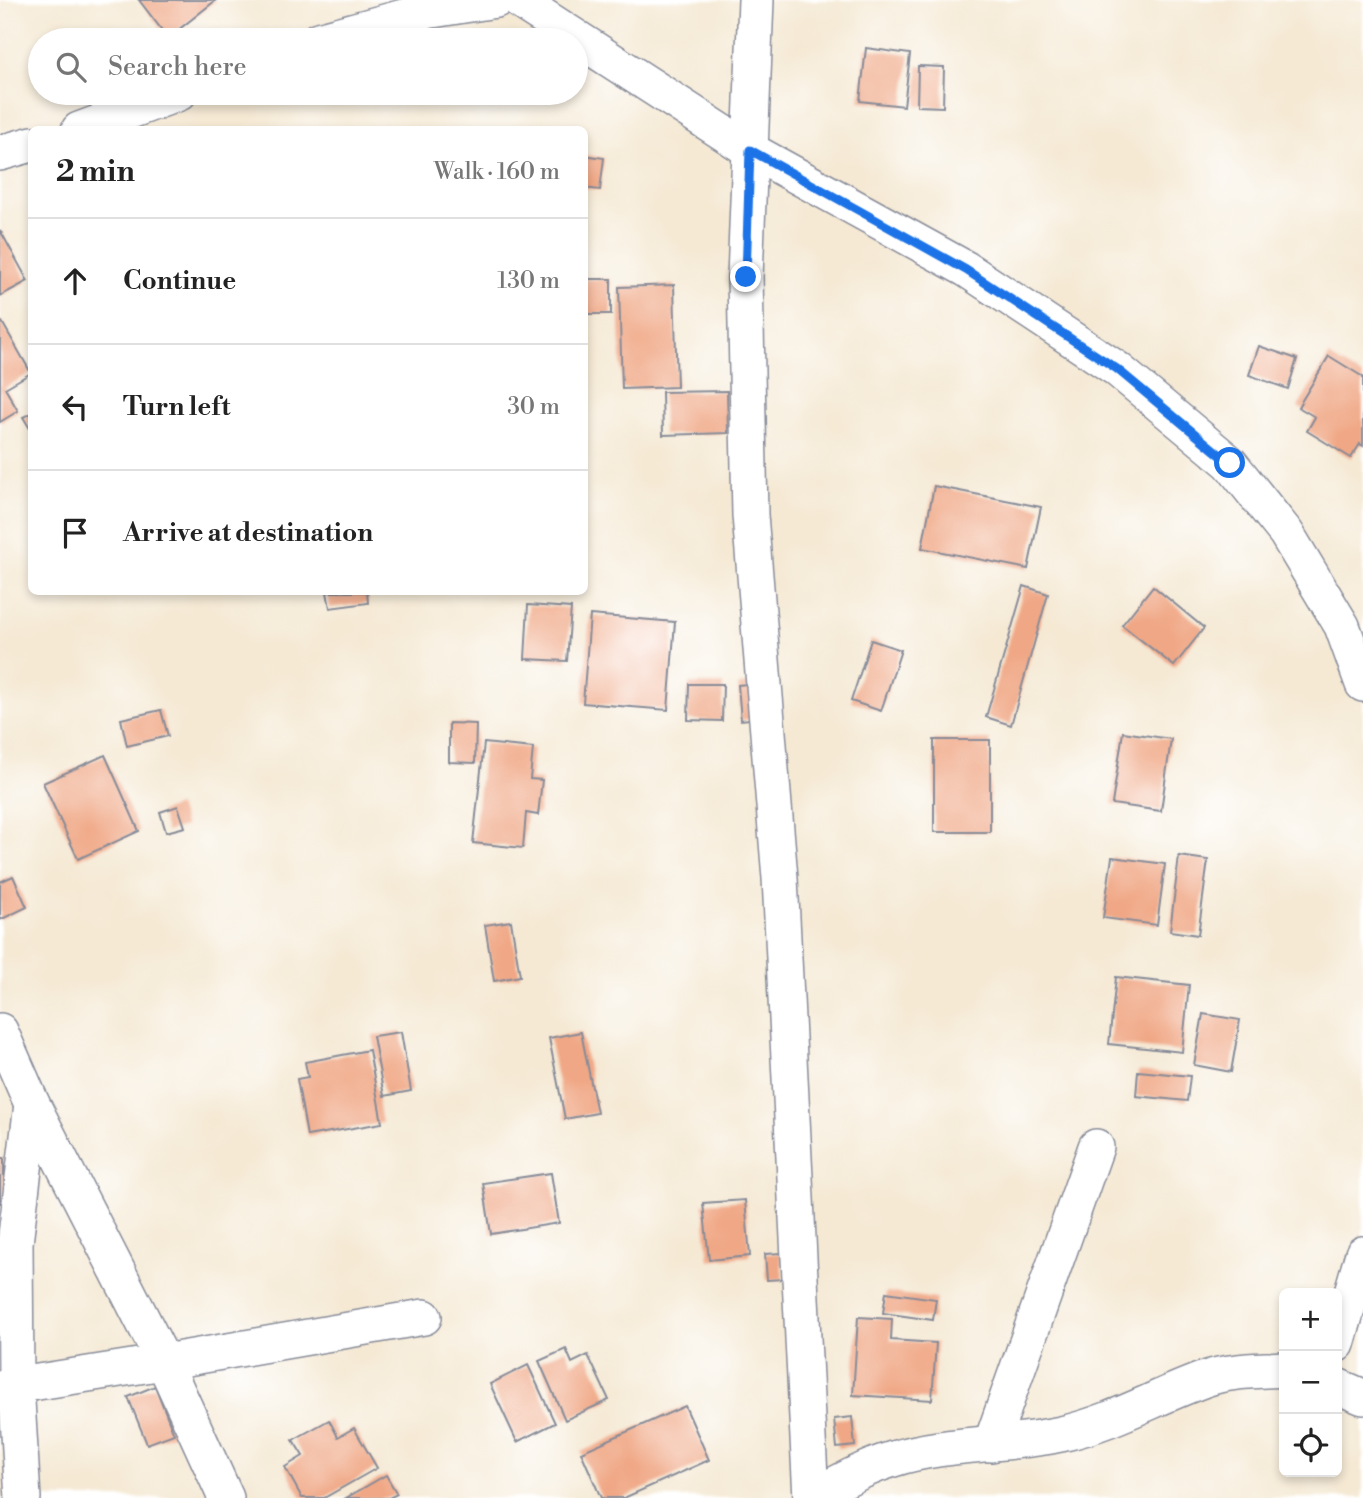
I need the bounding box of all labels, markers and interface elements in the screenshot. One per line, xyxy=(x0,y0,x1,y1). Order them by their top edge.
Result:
search box xyxy=(28,28,588,105)
icon: search xyxy=(52,48,90,86)
text: Search here xyxy=(108,51,247,83)
text: 2 min xyxy=(56,153,135,191)
text: Walk · 160 m xyxy=(434,158,560,186)
route end xyxy=(730,261,761,292)
icon: ahead xyxy=(56,262,94,300)
text: Continue xyxy=(123,265,236,297)
text: 130 m xyxy=(497,267,560,295)
icon: left xyxy=(56,388,94,426)
text: Turn left xyxy=(123,391,231,423)
text: 30 m xyxy=(507,393,560,421)
route start xyxy=(1214,447,1245,478)
icon: arrive xyxy=(56,514,94,552)
text: Arrive at destination xyxy=(123,517,373,549)
map controls xyxy=(1279,1288,1342,1477)
button: + xyxy=(1279,1288,1342,1351)
button: − xyxy=(1279,1351,1342,1414)
button: locate xyxy=(1279,1414,1342,1477)

